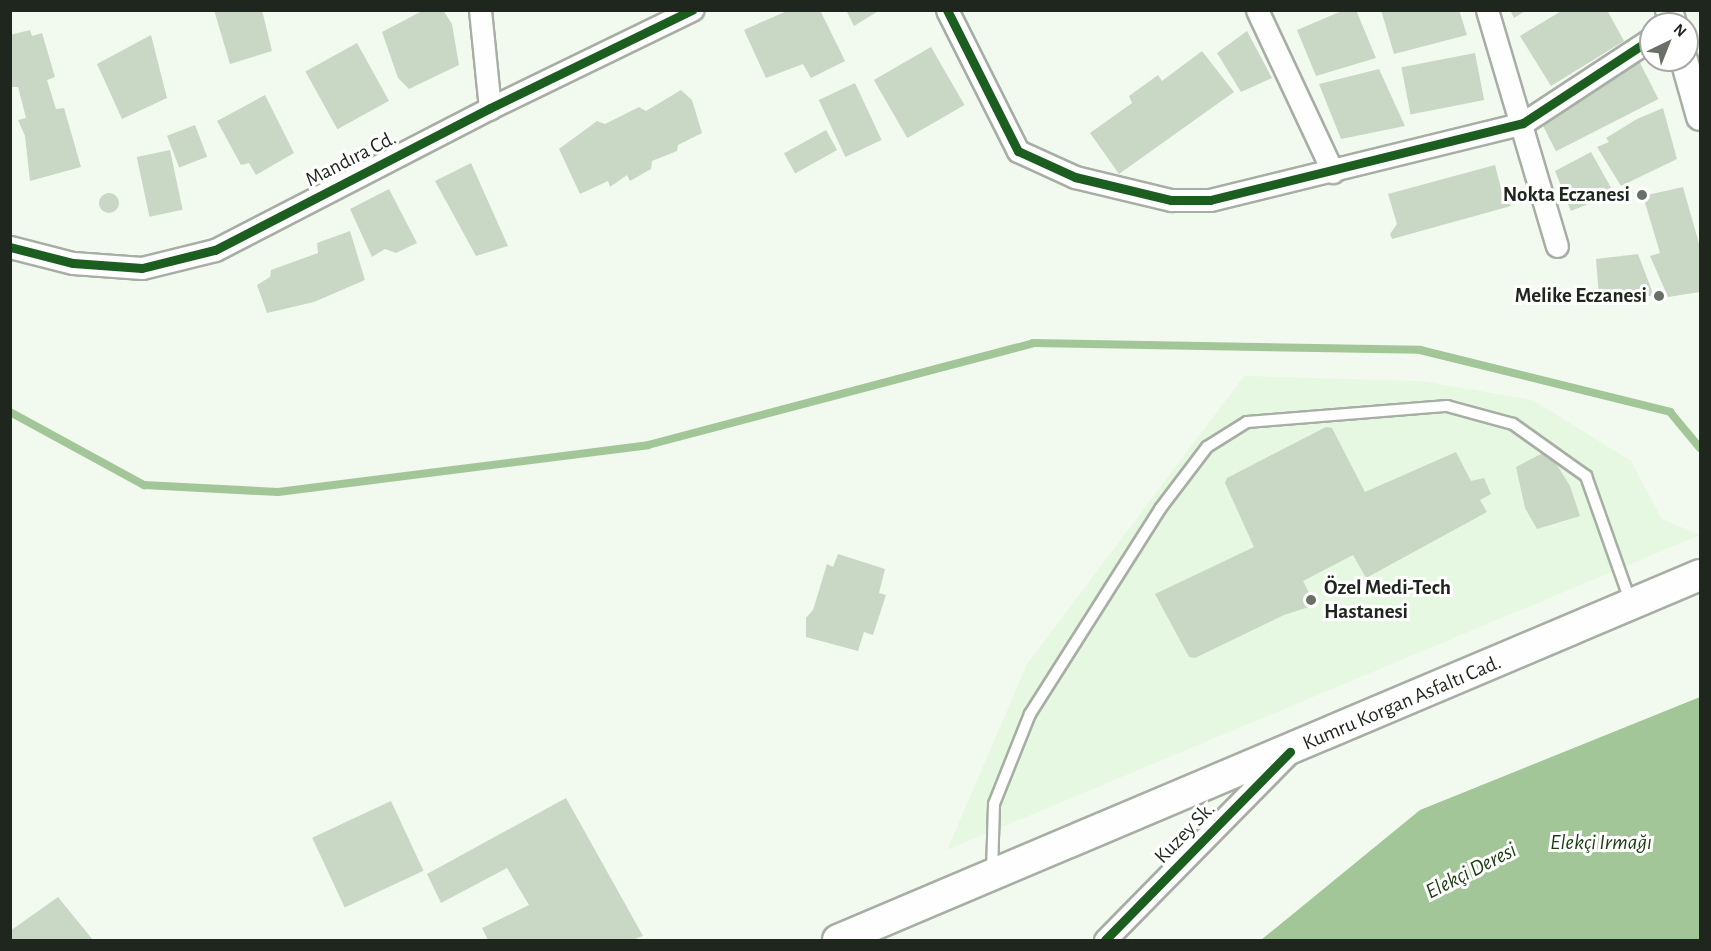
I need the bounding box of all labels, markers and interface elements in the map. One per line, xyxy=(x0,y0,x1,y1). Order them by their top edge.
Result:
north arrow xyxy=(1639,12,1699,72)
text: N xyxy=(1670,21,1689,40)
street label: Mandıra Cd. xyxy=(301,125,401,193)
place label: Nokta Eczanesi xyxy=(1503,182,1630,208)
marker: Nokta Eczanesi xyxy=(1635,188,1649,202)
place label: Melike Eczanesi xyxy=(1515,283,1647,309)
marker: Melike Eczanesi xyxy=(1652,289,1666,303)
place label: Özel Medi-Tech Hastanesi xyxy=(1324,575,1451,625)
marker: Özel Medi-Tech Hastanesi xyxy=(1302,591,1320,609)
street label: Kumru Korgan Asfaltı Cad. xyxy=(1299,650,1505,756)
street label: Kuzey Sk. xyxy=(1149,797,1221,869)
water label: Elekçi Irmağı xyxy=(1550,830,1652,856)
water label: Elekçi Deresi xyxy=(1421,837,1521,905)

